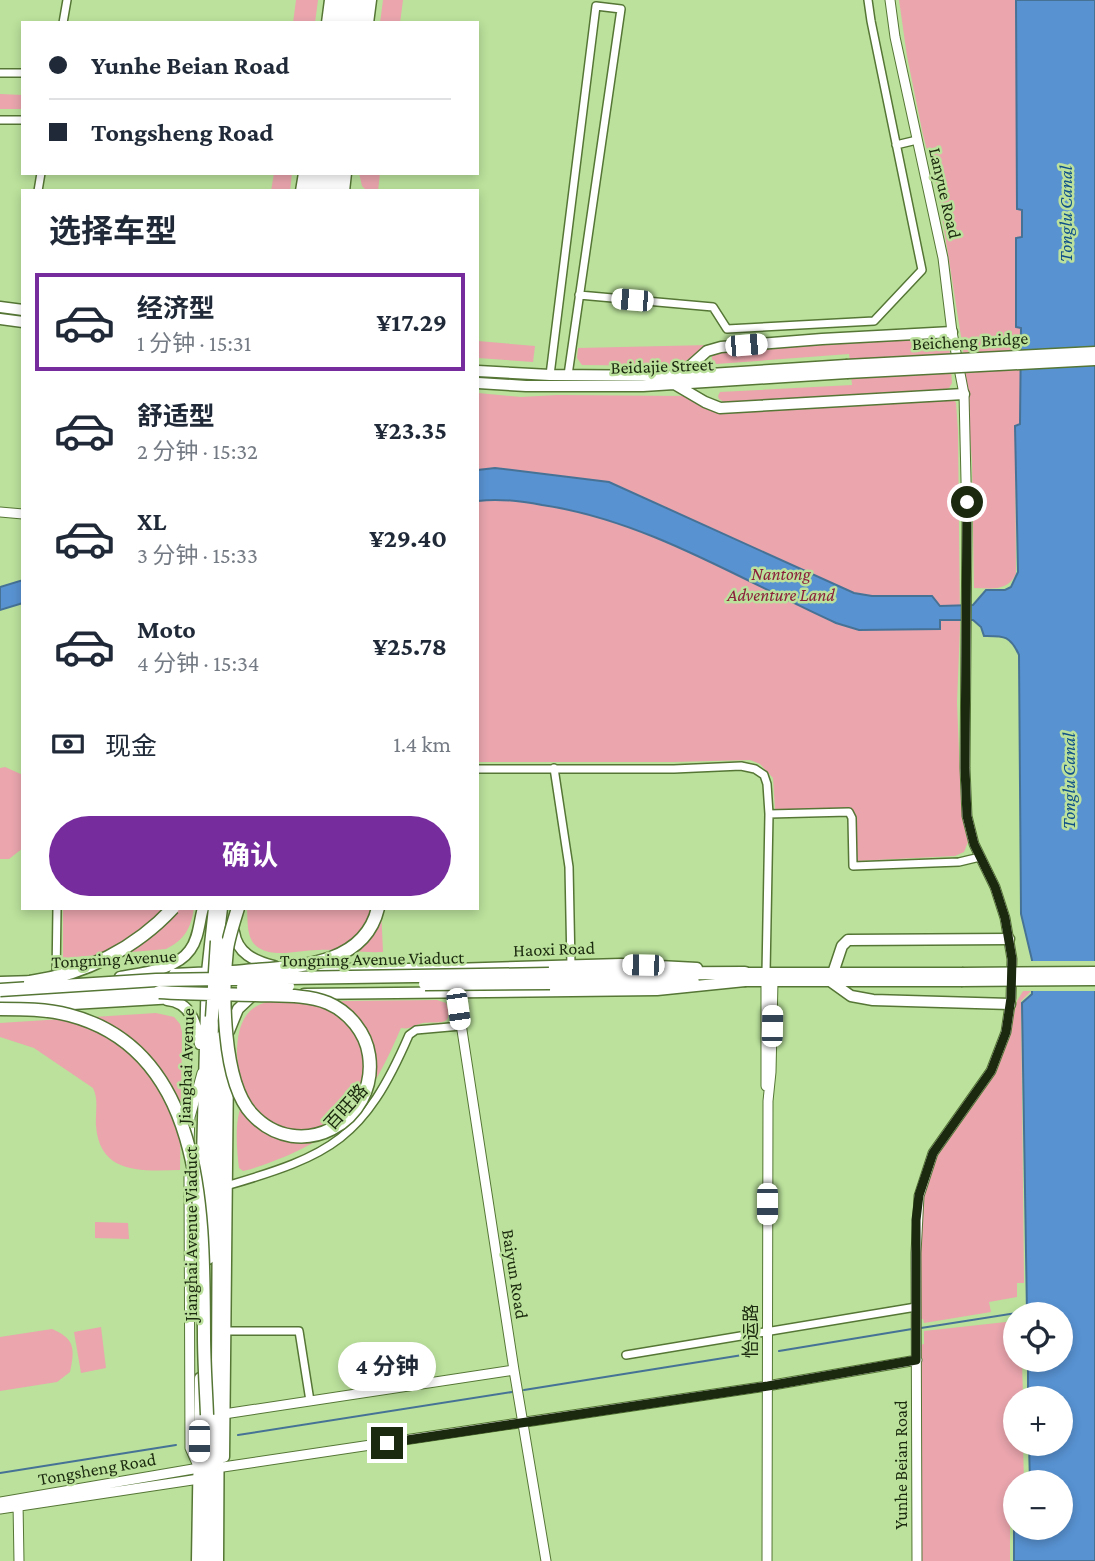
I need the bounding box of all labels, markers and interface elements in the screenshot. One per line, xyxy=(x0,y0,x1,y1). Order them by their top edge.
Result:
text: Yunhe Beian Road xyxy=(91,51,290,80)
text: Tongsheng Road xyxy=(91,118,274,147)
street label: Lanyue Road xyxy=(925,146,965,241)
water label: Tonglu Canal xyxy=(1055,165,1076,262)
text: 选择车型 xyxy=(49,213,177,249)
car xyxy=(611,288,654,312)
icon: car xyxy=(53,291,116,354)
text: 经济型 xyxy=(137,294,215,323)
text: ¥17.29 xyxy=(377,308,447,337)
street label: Beicheng Bridge xyxy=(911,328,1029,354)
text: 1 分钟 · 15:31 xyxy=(137,330,251,356)
car xyxy=(725,333,768,357)
street label: Beidajie Street xyxy=(610,354,715,379)
icon: car xyxy=(53,399,116,462)
text: 舒适型 xyxy=(137,402,215,431)
text: ¥23.35 xyxy=(374,416,447,445)
text: 2 分钟 · 15:32 xyxy=(137,438,258,464)
route start xyxy=(951,486,983,518)
icon: car xyxy=(53,507,116,570)
text: XL xyxy=(137,507,166,536)
text: ¥29.40 xyxy=(369,524,447,553)
text: 3 分钟 · 15:33 xyxy=(137,542,258,568)
park label: Nantong Adventure Land xyxy=(726,564,835,605)
icon: car xyxy=(53,615,116,678)
text: Moto xyxy=(137,615,196,644)
text: ¥25.78 xyxy=(373,632,447,661)
text: 4 分钟 · 15:34 xyxy=(137,650,260,676)
icon: cash xyxy=(49,725,87,763)
text: 1.4 km xyxy=(393,731,451,757)
text: 现金 xyxy=(105,732,157,761)
water label: Tonglu Canal xyxy=(1058,732,1079,829)
button: 确认 xyxy=(49,816,451,896)
street label: Haoxi Road xyxy=(513,938,596,960)
street label: Tongning Avenue xyxy=(51,946,177,972)
street label: Tongning Avenue Viaduct xyxy=(280,947,465,971)
car xyxy=(622,954,665,976)
car xyxy=(445,987,472,1031)
car xyxy=(762,1005,783,1047)
street label: Jianghai Avenue xyxy=(174,1008,198,1126)
street label: 百旺路 xyxy=(321,1080,371,1134)
street label: Jianghai Avenue Viaduct xyxy=(181,1146,201,1323)
car xyxy=(757,1183,778,1225)
street label: Baiyun Road xyxy=(498,1228,532,1321)
map controls xyxy=(1003,1302,1073,1540)
button: locate xyxy=(1003,1302,1073,1372)
street label: 怡运路 xyxy=(741,1304,761,1358)
callout: 4 分钟 xyxy=(338,1342,436,1390)
text: 4 分钟 xyxy=(356,1353,418,1379)
button: + xyxy=(1003,1386,1073,1456)
street label: Yunhe Beian Road xyxy=(891,1400,911,1530)
car xyxy=(189,1420,210,1462)
route end xyxy=(371,1427,403,1459)
street label: Tongsheng Road xyxy=(37,1449,158,1489)
button: − xyxy=(1003,1470,1073,1540)

